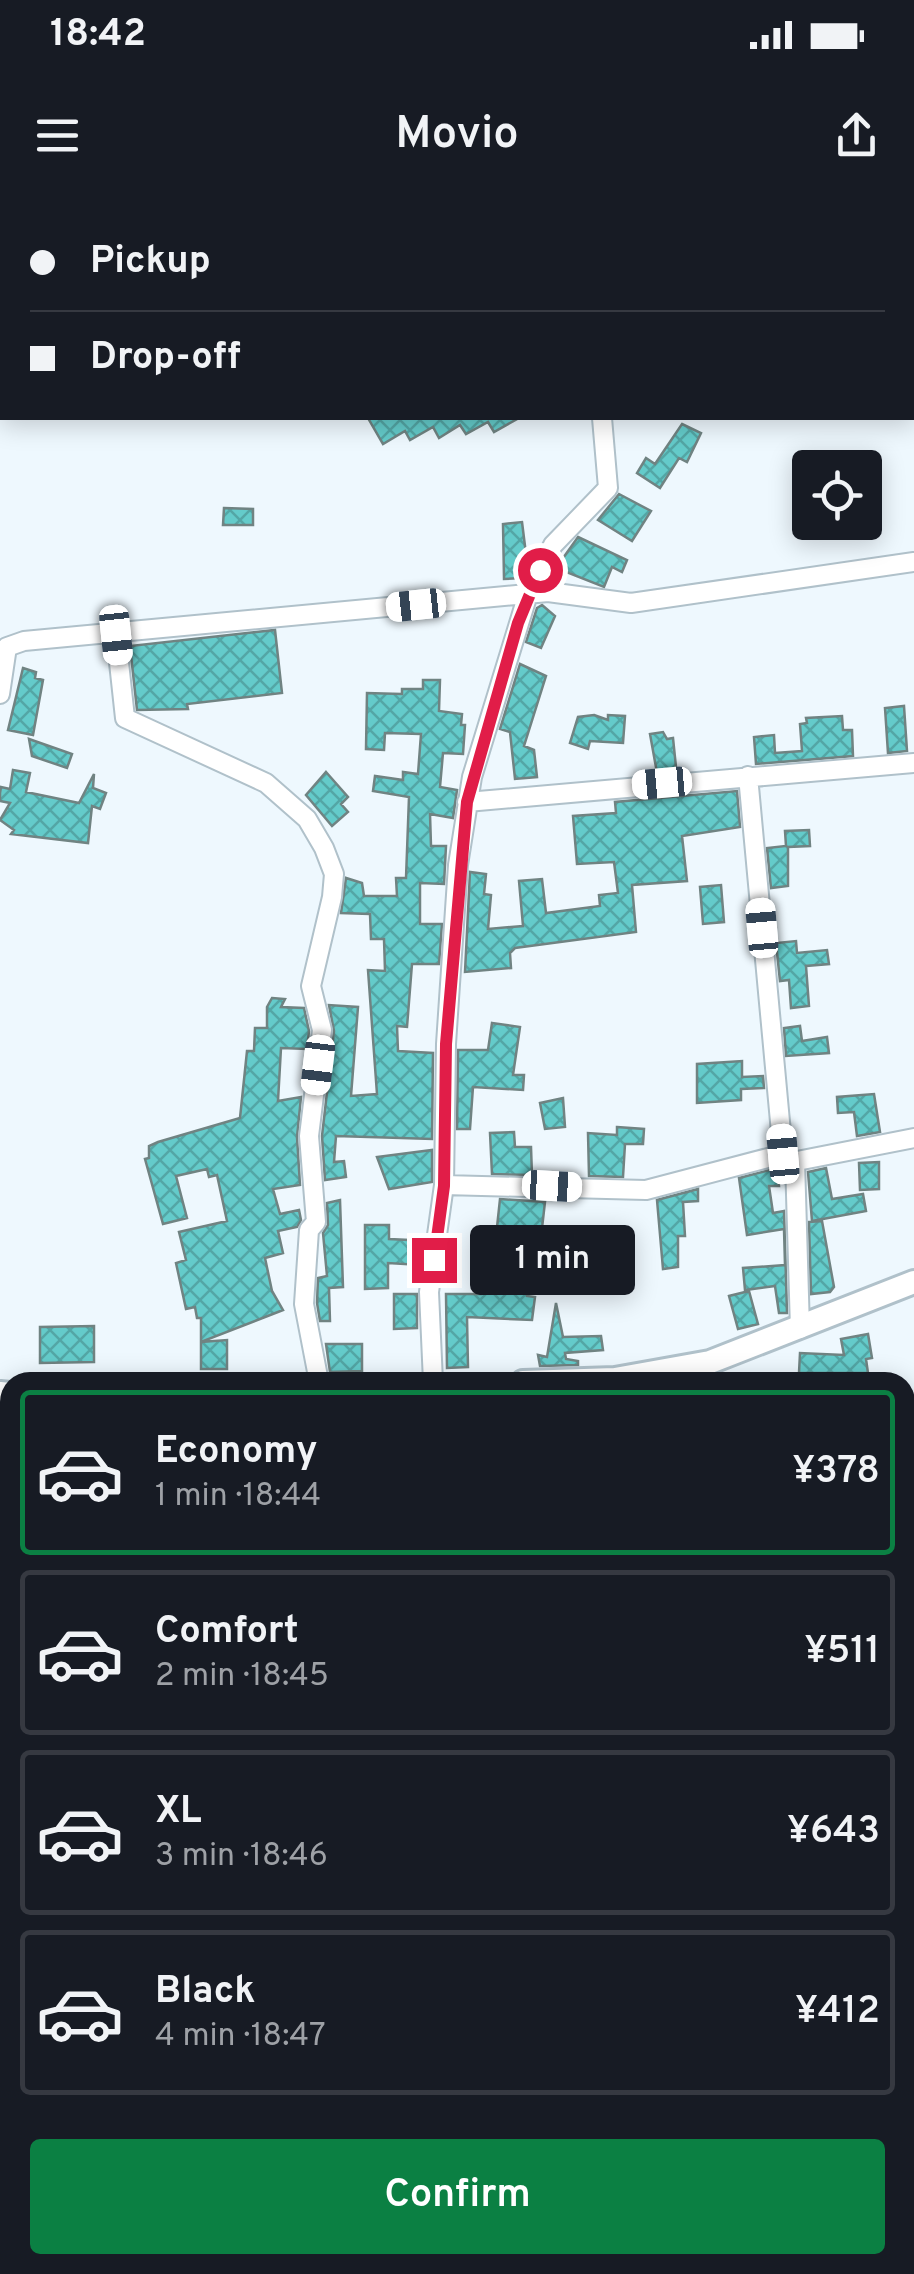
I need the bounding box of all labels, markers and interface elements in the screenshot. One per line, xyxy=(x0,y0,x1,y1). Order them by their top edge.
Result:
text: 18:42 xyxy=(50,11,146,60)
text: Movio xyxy=(395,107,519,164)
icon: menu xyxy=(30,108,85,163)
icon: share xyxy=(829,108,884,163)
text: Pickup xyxy=(90,238,211,287)
text: Drop-off xyxy=(90,334,241,383)
map controls xyxy=(792,450,882,540)
button: locate xyxy=(792,450,882,540)
route start xyxy=(518,548,563,593)
car xyxy=(385,587,447,623)
car xyxy=(98,604,134,666)
car xyxy=(631,765,693,801)
car xyxy=(744,897,780,959)
car xyxy=(299,1033,337,1097)
car xyxy=(765,1123,801,1185)
car xyxy=(521,1169,583,1203)
callout: 1 min xyxy=(469,1225,634,1295)
route end xyxy=(412,1238,457,1283)
text: 1 min xyxy=(515,1240,590,1280)
icon: car xyxy=(35,1428,125,1518)
text: Economy xyxy=(155,1428,317,1477)
text: ¥378 xyxy=(792,1448,880,1497)
text: 1 min · 18:44 xyxy=(155,1477,321,1517)
icon: car xyxy=(35,1608,125,1698)
text: Comfort xyxy=(155,1608,299,1657)
text: ¥511 xyxy=(804,1628,880,1677)
text: 2 min · 18:45 xyxy=(155,1657,329,1697)
icon: car xyxy=(35,1788,125,1878)
text: XL xyxy=(155,1788,202,1837)
text: ¥643 xyxy=(787,1808,880,1857)
text: 3 min · 18:46 xyxy=(155,1837,328,1877)
icon: car xyxy=(35,1968,125,2058)
text: Black xyxy=(155,1968,255,2017)
text: ¥412 xyxy=(795,1988,880,2037)
text: 4 min · 18:47 xyxy=(155,2017,326,2057)
button: Confirm xyxy=(30,2139,885,2254)

